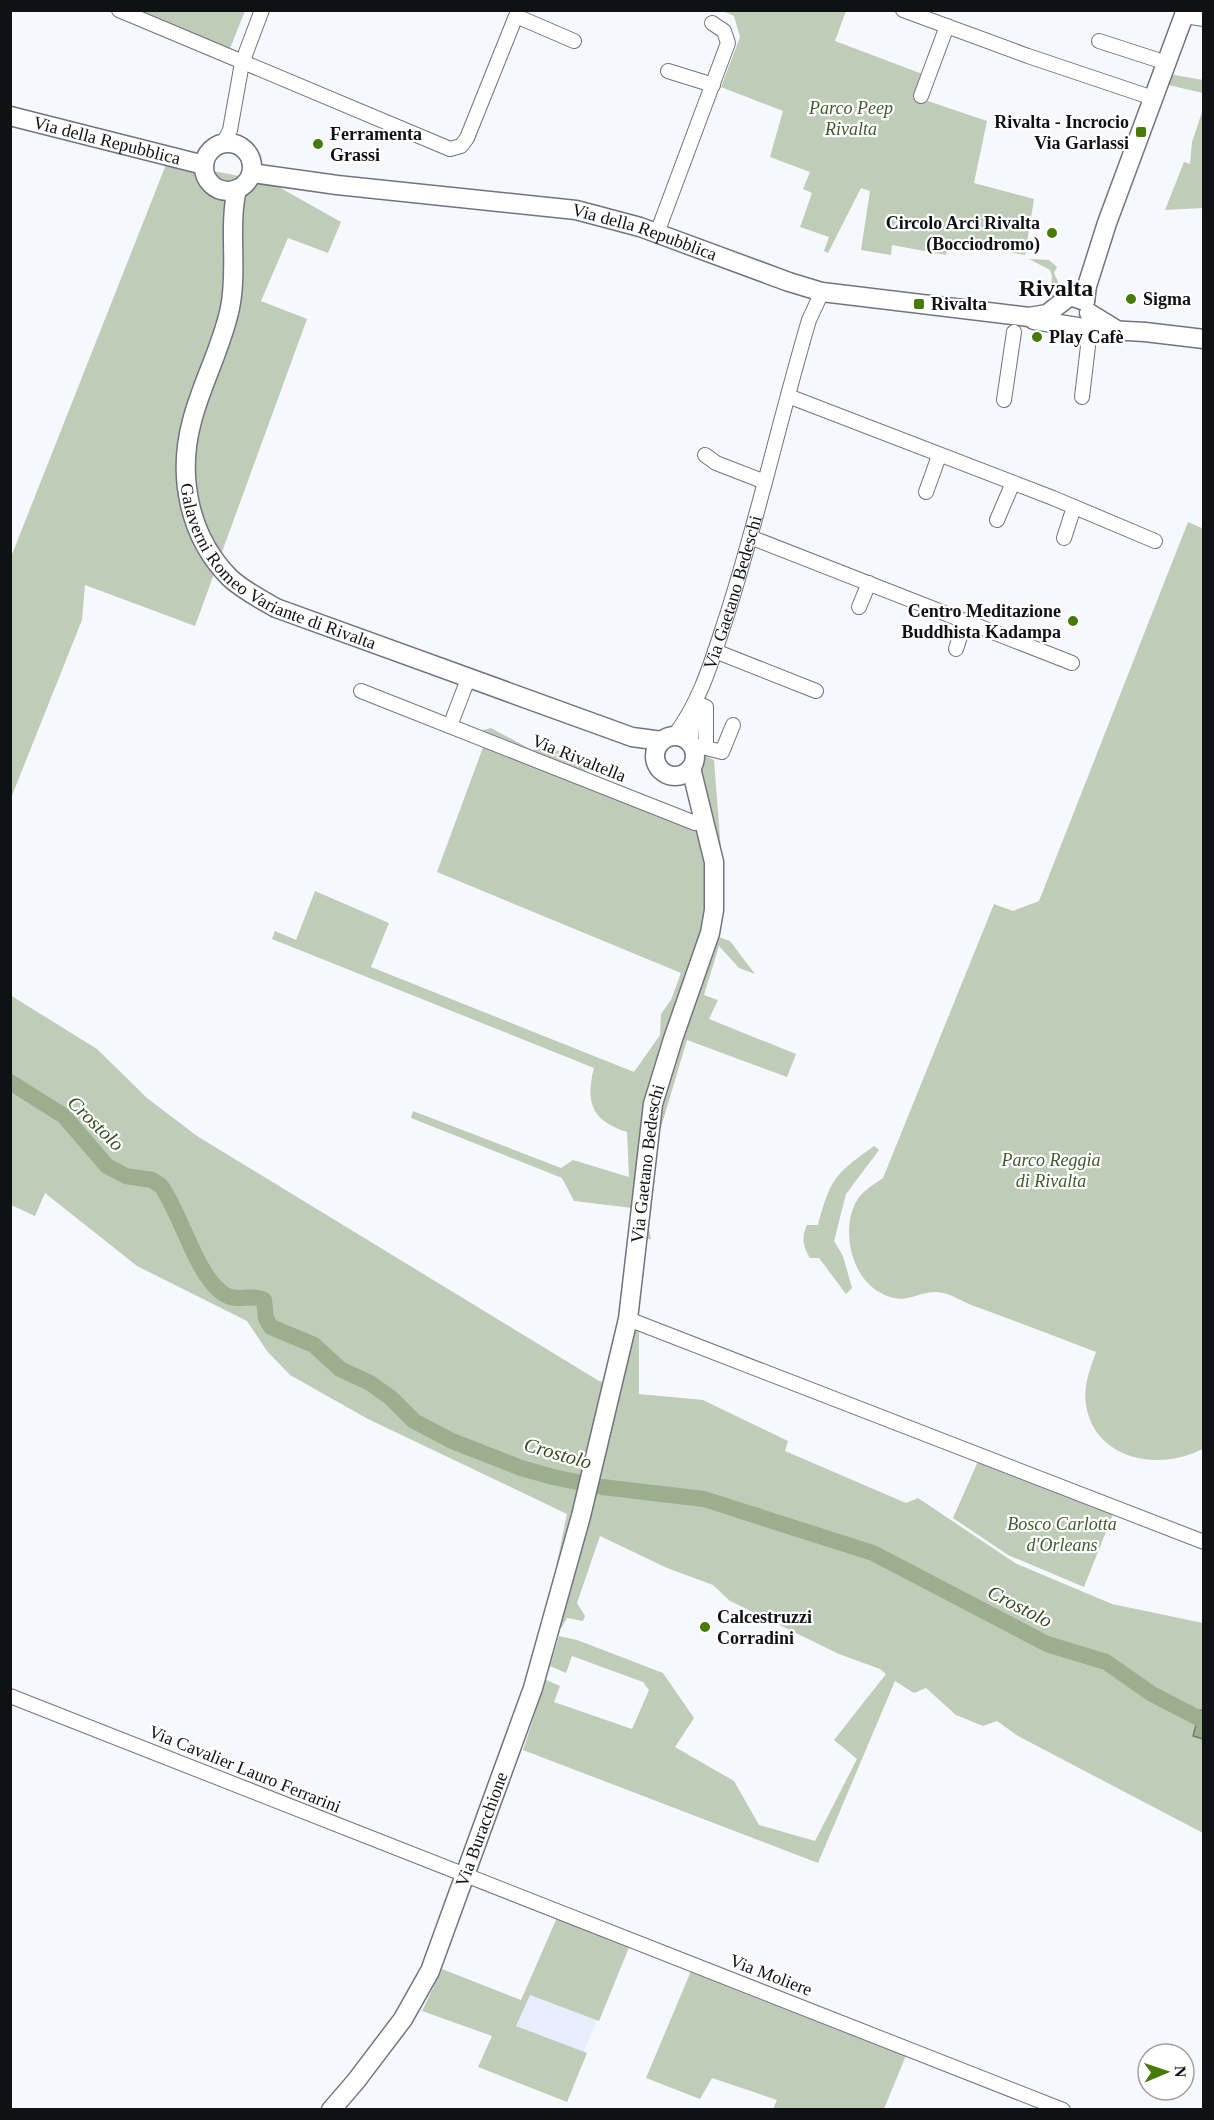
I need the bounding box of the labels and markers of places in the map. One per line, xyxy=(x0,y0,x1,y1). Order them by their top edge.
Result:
place label: Rivalta - Incrocio Via Garlassi xyxy=(994,112,1129,153)
place label: Ferramenta Grassi xyxy=(330,124,422,165)
marker: Rivalta - Incrocio Via Garlassi xyxy=(1134,125,1148,139)
marker: Ferramenta Grassi xyxy=(311,137,325,151)
place label: Circolo Arci Rivalta (Bocciodromo) xyxy=(886,213,1040,255)
marker: Circolo Arci Rivalta (Bocciodromo) xyxy=(1045,226,1059,240)
place label: Sigma xyxy=(1143,289,1191,309)
marker: Sigma xyxy=(1124,292,1138,306)
place label: Rivalta xyxy=(931,294,987,314)
marker: Rivalta xyxy=(912,297,926,311)
place label: Play Cafè xyxy=(1049,327,1123,347)
marker: Play Cafè xyxy=(1030,330,1044,344)
place label: Centro Meditazione Buddhista Kadampa xyxy=(901,601,1061,642)
marker: Centro Meditazione Buddhista Kadampa xyxy=(1066,614,1080,628)
place label: Calcestruzzi Corradini xyxy=(717,1607,812,1648)
marker: Calcestruzzi Corradini xyxy=(698,1620,712,1634)

